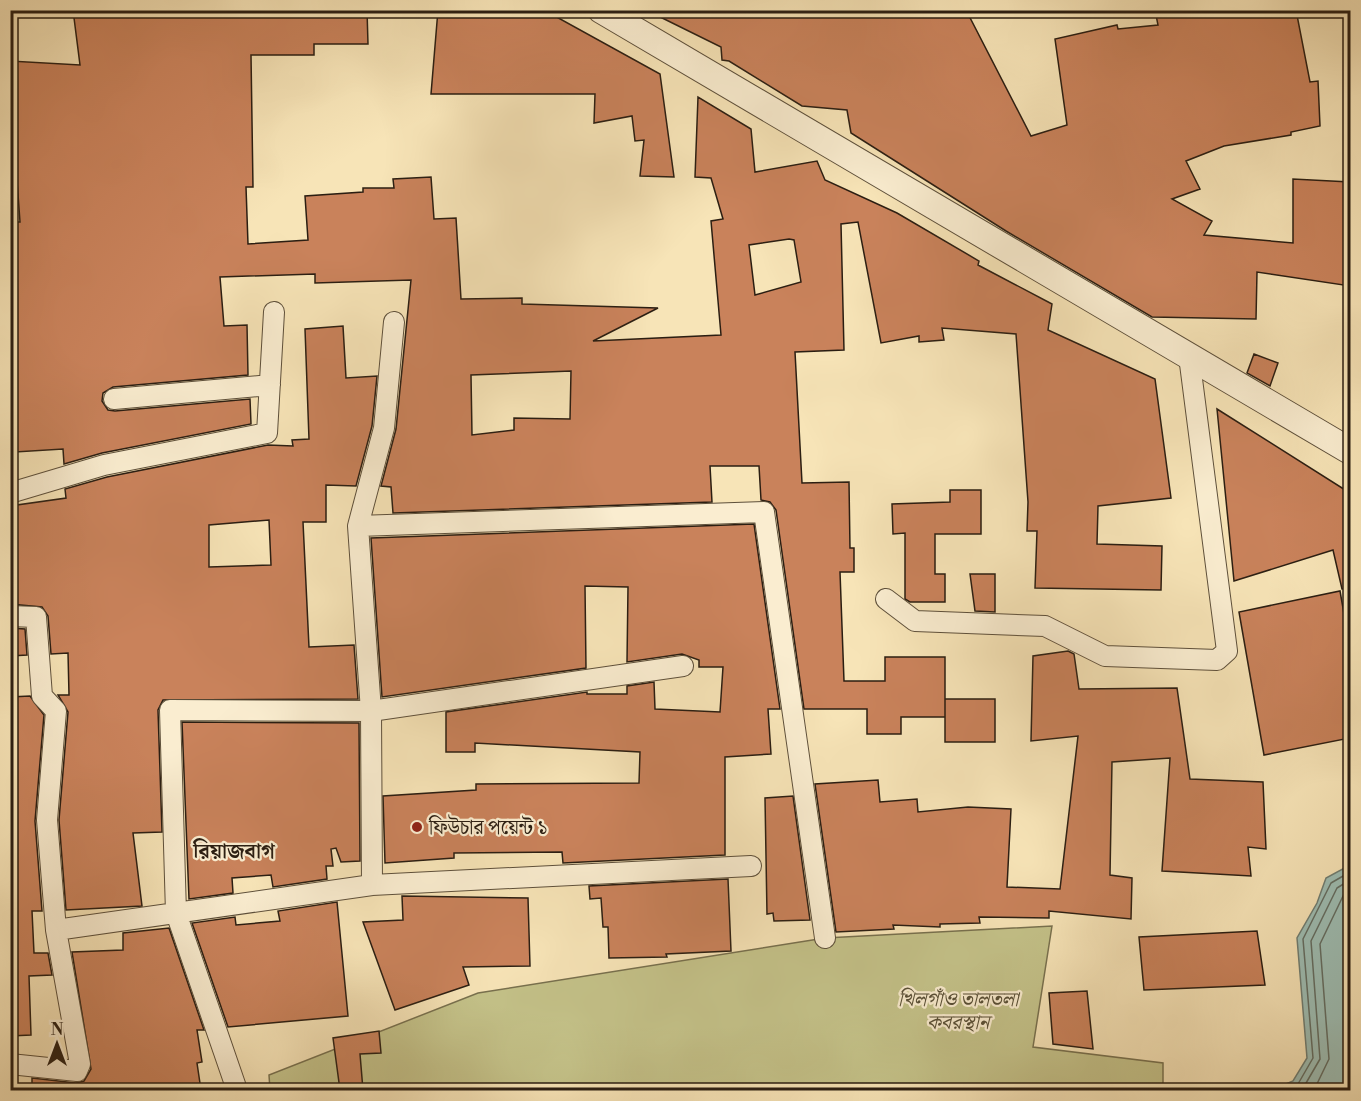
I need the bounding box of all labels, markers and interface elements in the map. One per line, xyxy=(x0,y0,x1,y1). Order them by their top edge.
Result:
place label: ফিউচার পয়েন্ট ১ xyxy=(428,814,548,841)
marker: ফিউচার পয়েন্ট ১ xyxy=(410,820,424,834)
district label: রিয়াজবাগ xyxy=(192,838,276,865)
park label: খিলগাঁও তালতলা কবরস্থান xyxy=(898,987,1021,1036)
north arrow xyxy=(27,1014,87,1074)
text: N xyxy=(51,1020,64,1040)

